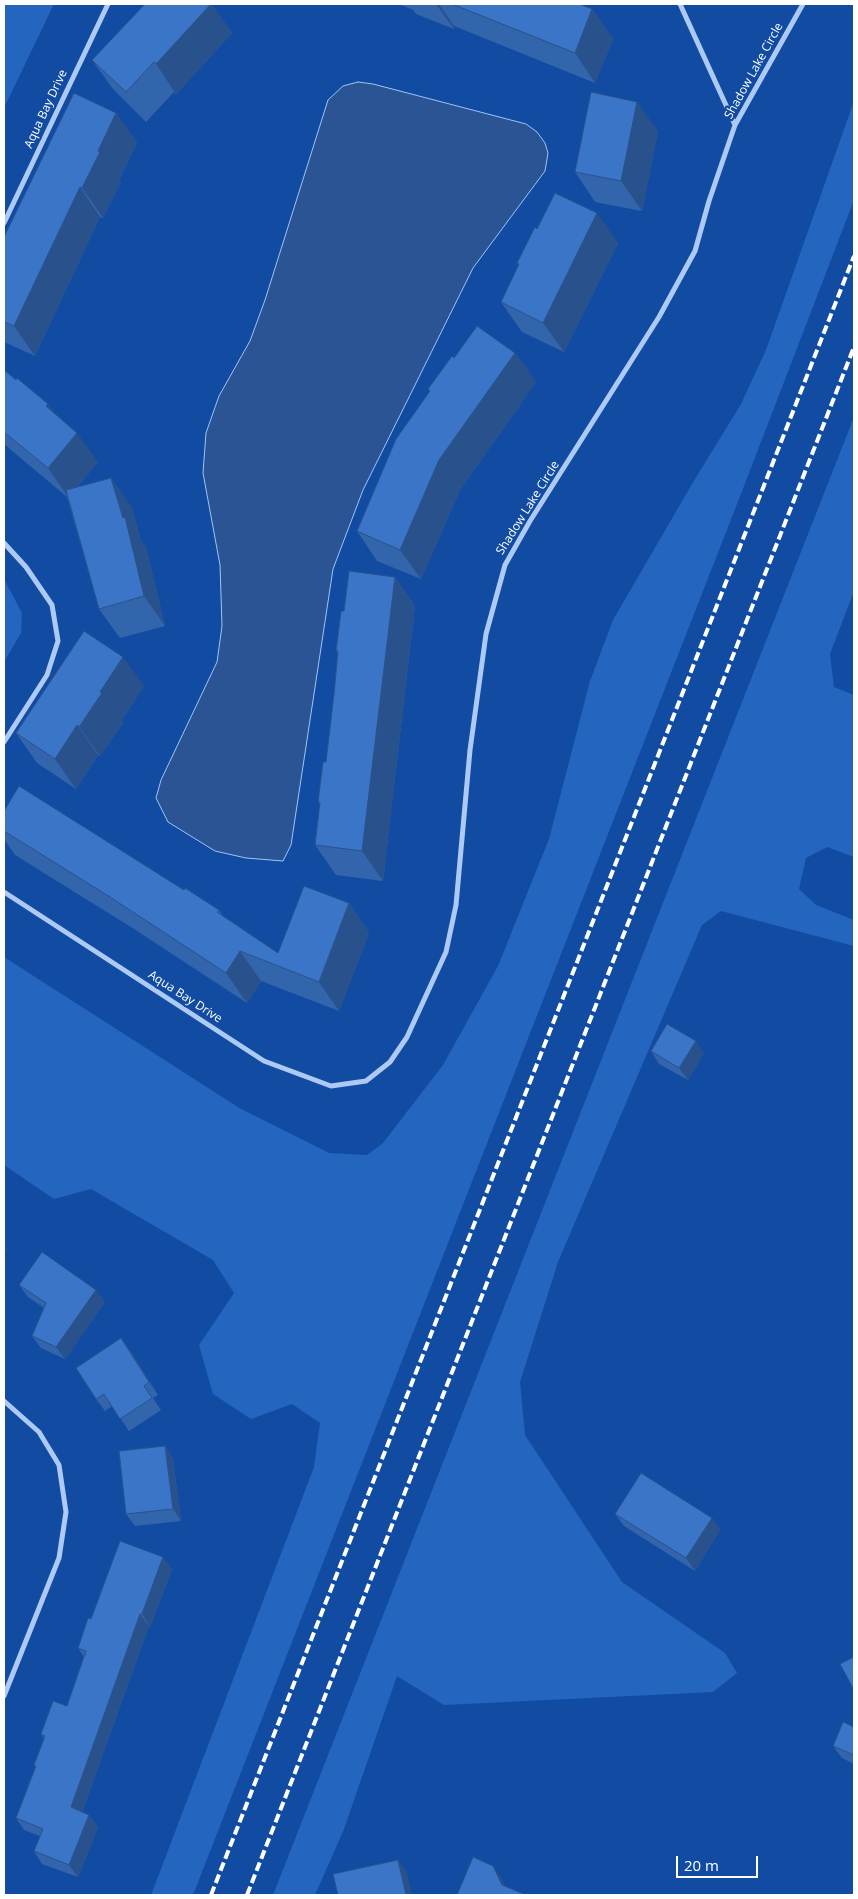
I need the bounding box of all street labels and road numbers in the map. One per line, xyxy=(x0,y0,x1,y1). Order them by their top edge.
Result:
street label: Shadow Lake Circle xyxy=(722,20,786,122)
street label: Aqua Bay Drive xyxy=(22,67,70,151)
street label: Shadow Lake Circle xyxy=(493,459,563,557)
street label: Aqua Bay Drive xyxy=(145,968,225,1026)

